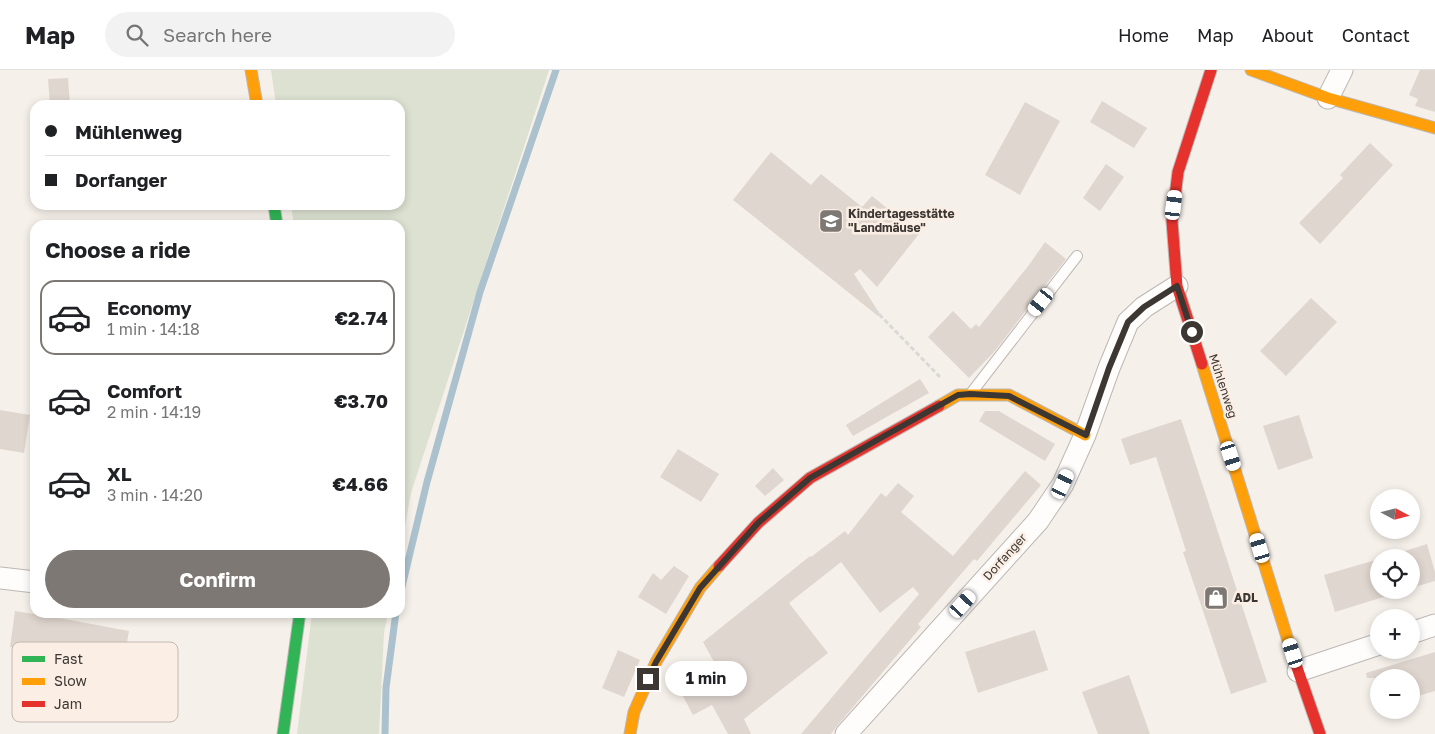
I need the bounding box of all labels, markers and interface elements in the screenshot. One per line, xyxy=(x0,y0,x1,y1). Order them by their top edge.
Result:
search box xyxy=(105,12,455,57)
text: Map xyxy=(25,20,75,49)
icon: search xyxy=(123,21,151,49)
text: Search here xyxy=(163,23,272,46)
text: Home xyxy=(1118,24,1169,46)
text: Map xyxy=(1197,24,1234,46)
text: About xyxy=(1262,24,1314,46)
text: Contact xyxy=(1342,24,1410,46)
text: Mühlenweg xyxy=(75,120,182,143)
text: Dorfanger xyxy=(75,168,167,191)
car xyxy=(1164,189,1183,221)
place label: Kindertagesstätte "Landmäuse" xyxy=(848,206,955,235)
school or university icon: Kindertagesstätte "Landmäuse" xyxy=(818,208,844,234)
text: Choose a ride xyxy=(45,236,191,263)
car xyxy=(1025,286,1056,318)
icon: car xyxy=(47,295,92,340)
text: Economy xyxy=(107,296,192,319)
text: €2.74 xyxy=(335,306,388,329)
text: 1 min · 14:18 xyxy=(107,319,200,339)
route start xyxy=(1181,321,1203,343)
street label: Mühlenweg xyxy=(1206,352,1241,420)
icon: car xyxy=(47,378,92,423)
text: Comfort xyxy=(107,379,182,402)
text: €3.70 xyxy=(334,389,388,412)
text: 2 min · 14:19 xyxy=(107,402,201,422)
car xyxy=(1219,439,1242,473)
icon: car xyxy=(47,461,92,506)
text: XL xyxy=(107,462,132,485)
car xyxy=(1049,467,1076,501)
text: €4.66 xyxy=(333,472,388,495)
text: 3 min · 14:20 xyxy=(107,485,203,505)
north arrow xyxy=(1370,489,1420,539)
map controls xyxy=(1370,489,1420,719)
street label: Dorfanger xyxy=(980,530,1030,583)
car xyxy=(1248,531,1271,565)
button: locate xyxy=(1370,549,1420,599)
button: Confirm xyxy=(45,550,390,608)
shop icon: ADL xyxy=(1203,585,1229,611)
car xyxy=(947,588,978,620)
place label: ADL xyxy=(1234,590,1258,605)
button: + xyxy=(1370,609,1420,659)
car xyxy=(1281,636,1304,670)
legend xyxy=(12,642,178,722)
text: Fast xyxy=(54,650,83,667)
callout: 1 min xyxy=(666,662,748,696)
route end xyxy=(637,668,659,690)
text: 1 min xyxy=(686,668,726,688)
button: − xyxy=(1370,669,1420,719)
text: Slow xyxy=(54,672,87,689)
text: Jam xyxy=(54,695,82,712)

